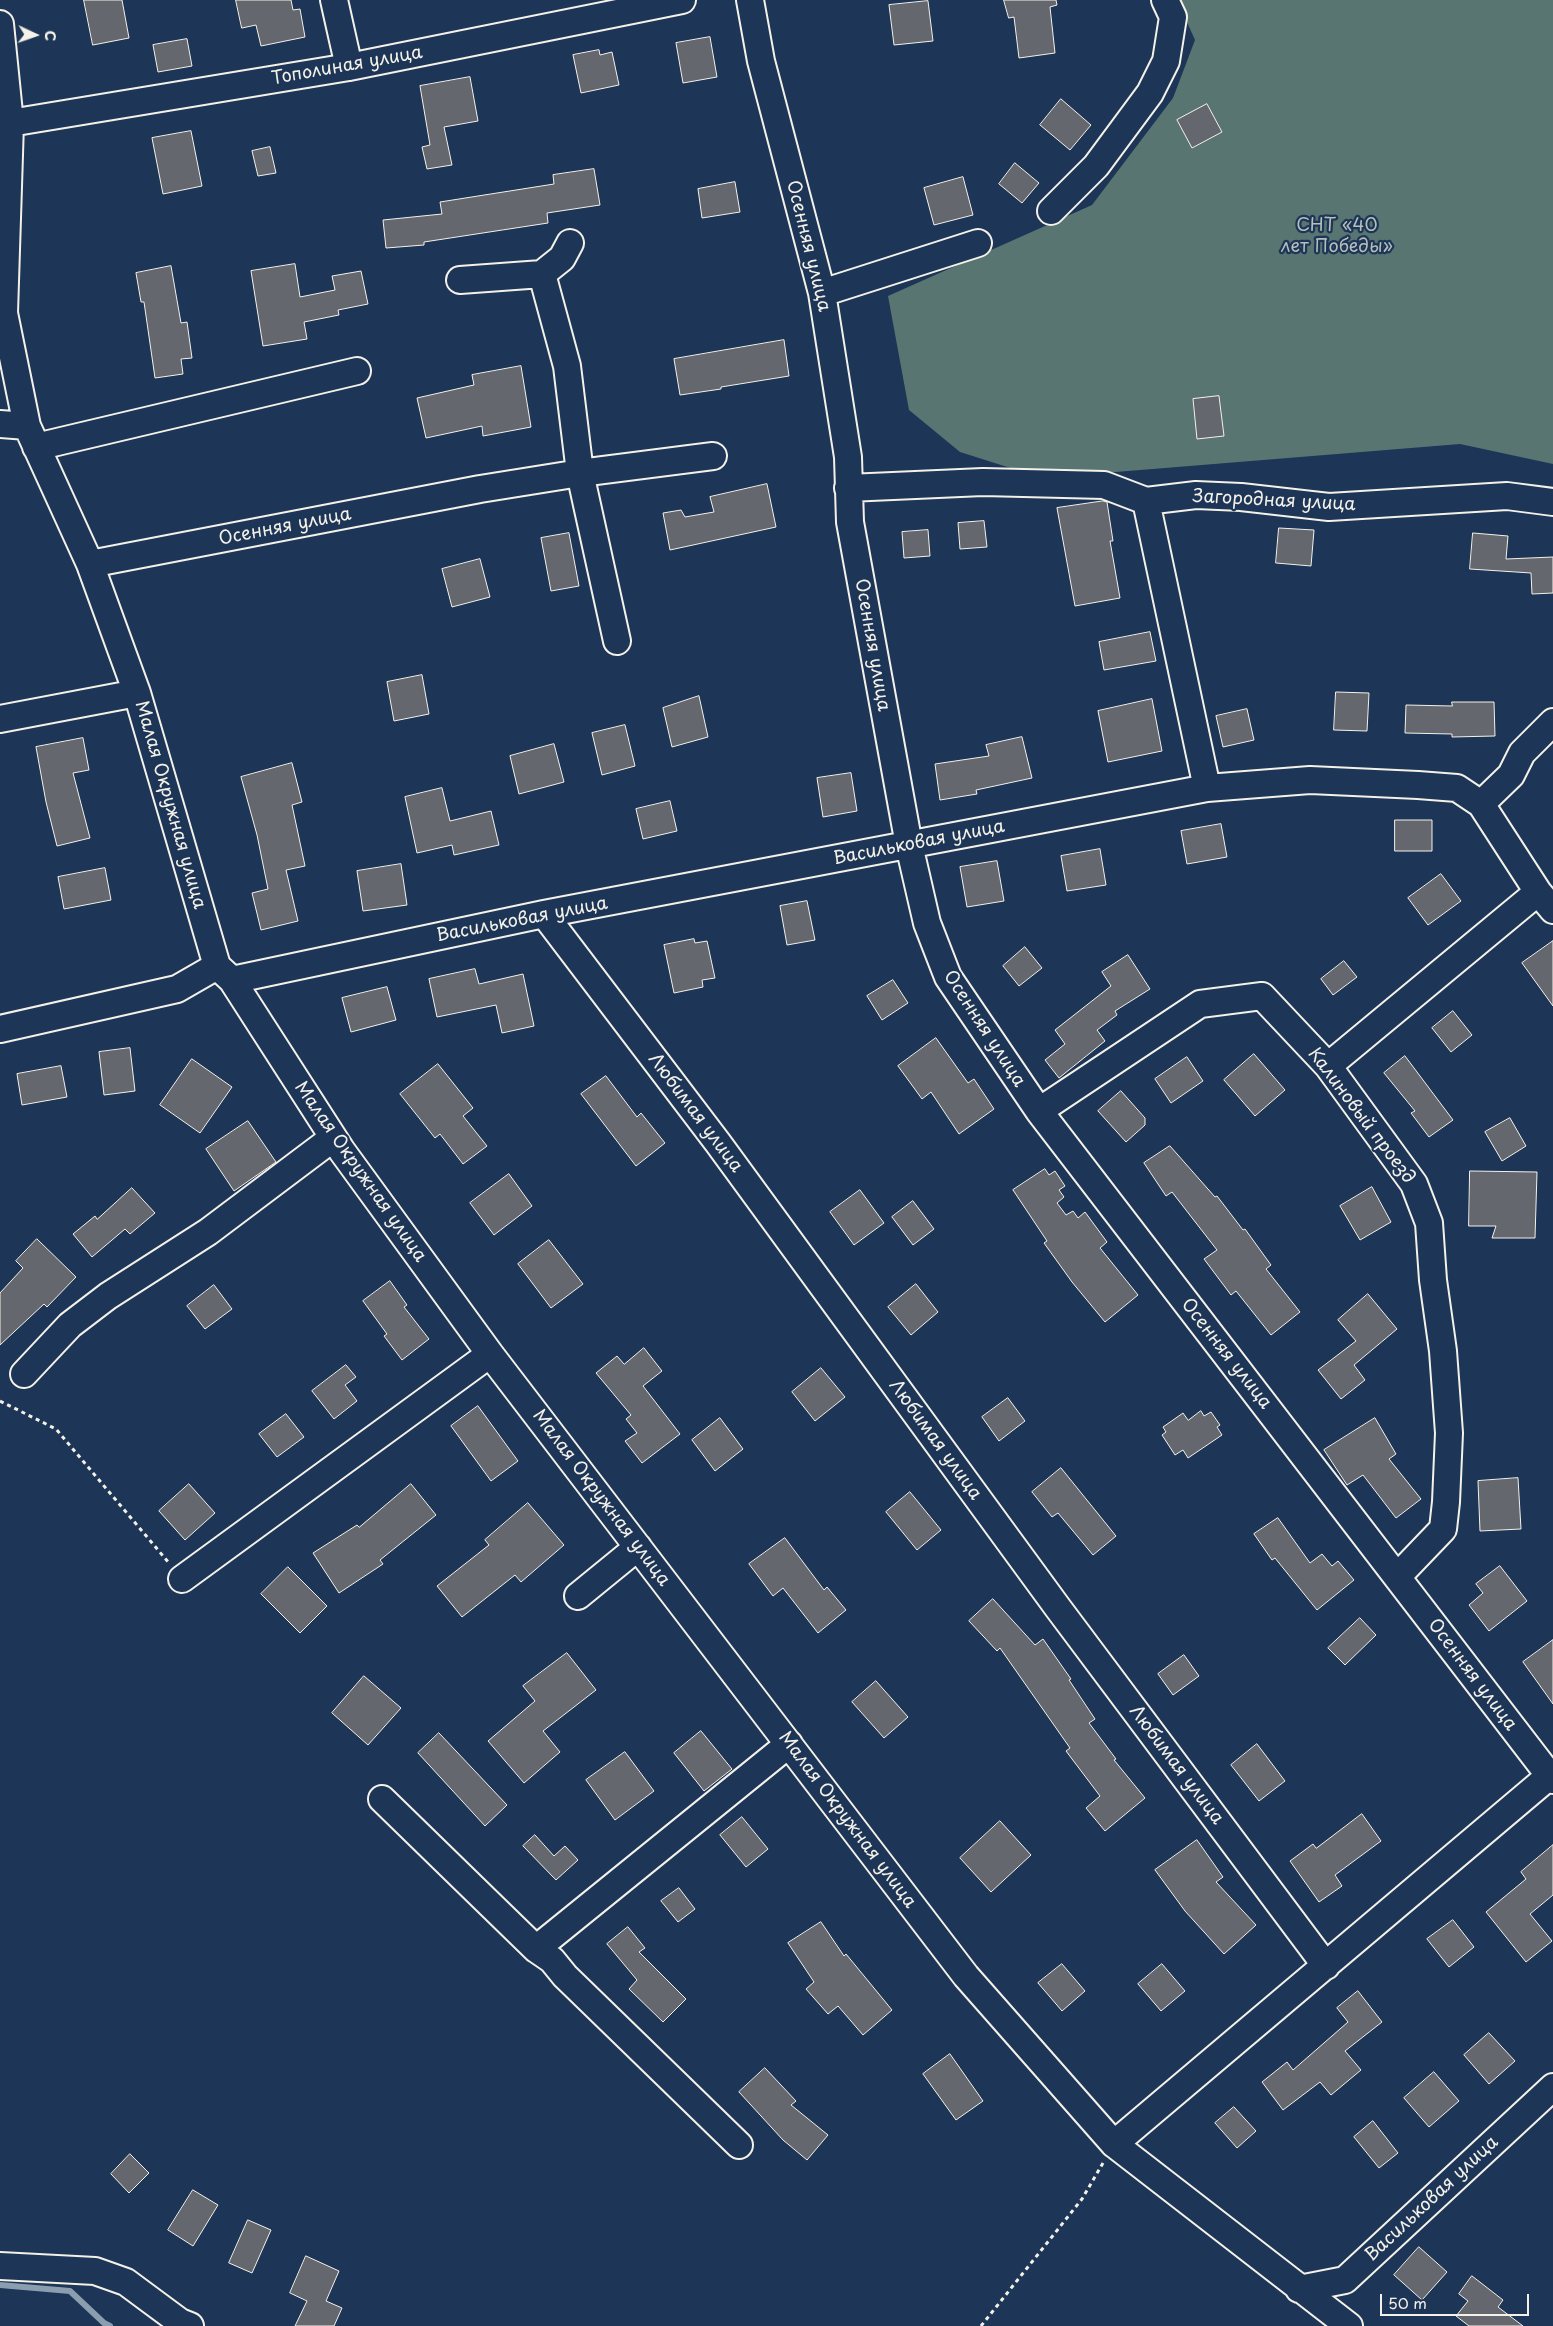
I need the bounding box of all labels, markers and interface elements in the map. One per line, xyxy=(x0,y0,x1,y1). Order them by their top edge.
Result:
north arrow xyxy=(10,10,60,60)
text: С xyxy=(40,30,61,42)
street label: Тополиная улица xyxy=(270,42,424,90)
street label: Осенняя улица xyxy=(781,178,835,314)
park label: СНТ «40 лет Победы» xyxy=(1281,215,1393,258)
street label: Загородная улица xyxy=(1192,486,1356,516)
street label: Осенняя улица xyxy=(217,504,353,550)
street label: Осенняя улица xyxy=(850,577,894,713)
street label: Малая Окружная улица xyxy=(130,698,210,912)
street label: Васильковая улица xyxy=(832,816,1006,870)
street label: Васильковая улица xyxy=(435,893,609,947)
street label: Осенняя улица xyxy=(938,967,1030,1091)
street label: Калиновый проезд xyxy=(1303,1044,1419,1188)
street label: Любимая улица xyxy=(643,1049,747,1177)
street label: Малая Окружная улица xyxy=(289,1078,431,1266)
street label: Осенняя улица xyxy=(1176,1294,1276,1414)
street label: Любимая улица xyxy=(884,1376,986,1504)
street label: Малая Окружная улица xyxy=(528,1405,674,1591)
street label: Осенняя улица xyxy=(1423,1615,1521,1735)
street label: Любимая улица xyxy=(1124,1701,1228,1829)
street label: Малая Окружная улица xyxy=(774,1727,920,1913)
street label: Васильковая улица xyxy=(1361,2132,1503,2266)
scale bar xyxy=(1383,2284,1532,2316)
text: 50 m xyxy=(1388,2291,1427,2314)

